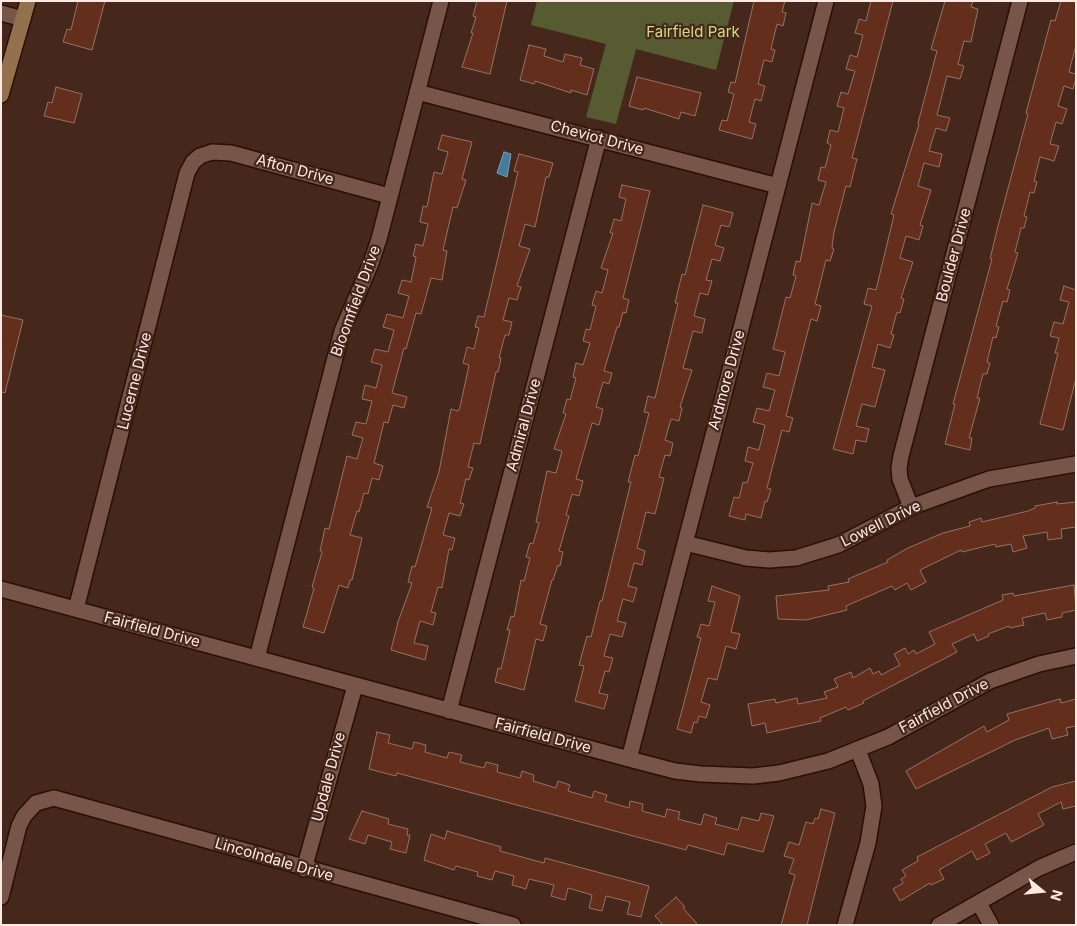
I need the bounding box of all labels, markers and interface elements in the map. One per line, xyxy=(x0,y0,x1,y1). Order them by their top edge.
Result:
park label: Fairfield Park xyxy=(646,23,740,41)
street label: Cheviot Drive xyxy=(548,117,646,159)
street label: Afton Drive xyxy=(254,151,336,189)
street label: Boulder Drive xyxy=(933,206,975,304)
street label: Bloomfield Drive xyxy=(328,243,384,359)
street label: Ardmore Drive xyxy=(705,328,749,432)
street label: Lucerne Drive xyxy=(114,331,156,431)
street label: Admiral Drive xyxy=(503,377,545,473)
street label: Lowell Drive xyxy=(838,497,924,551)
street label: Fairfield Drive xyxy=(102,609,202,651)
street label: Fairfield Drive xyxy=(896,675,992,737)
street label: Fairfield Drive xyxy=(493,715,593,757)
street label: Updale Drive xyxy=(308,730,350,824)
street label: Lincolndale Drive xyxy=(213,834,335,886)
north arrow xyxy=(1017,866,1067,916)
text: N xyxy=(1047,888,1067,903)

